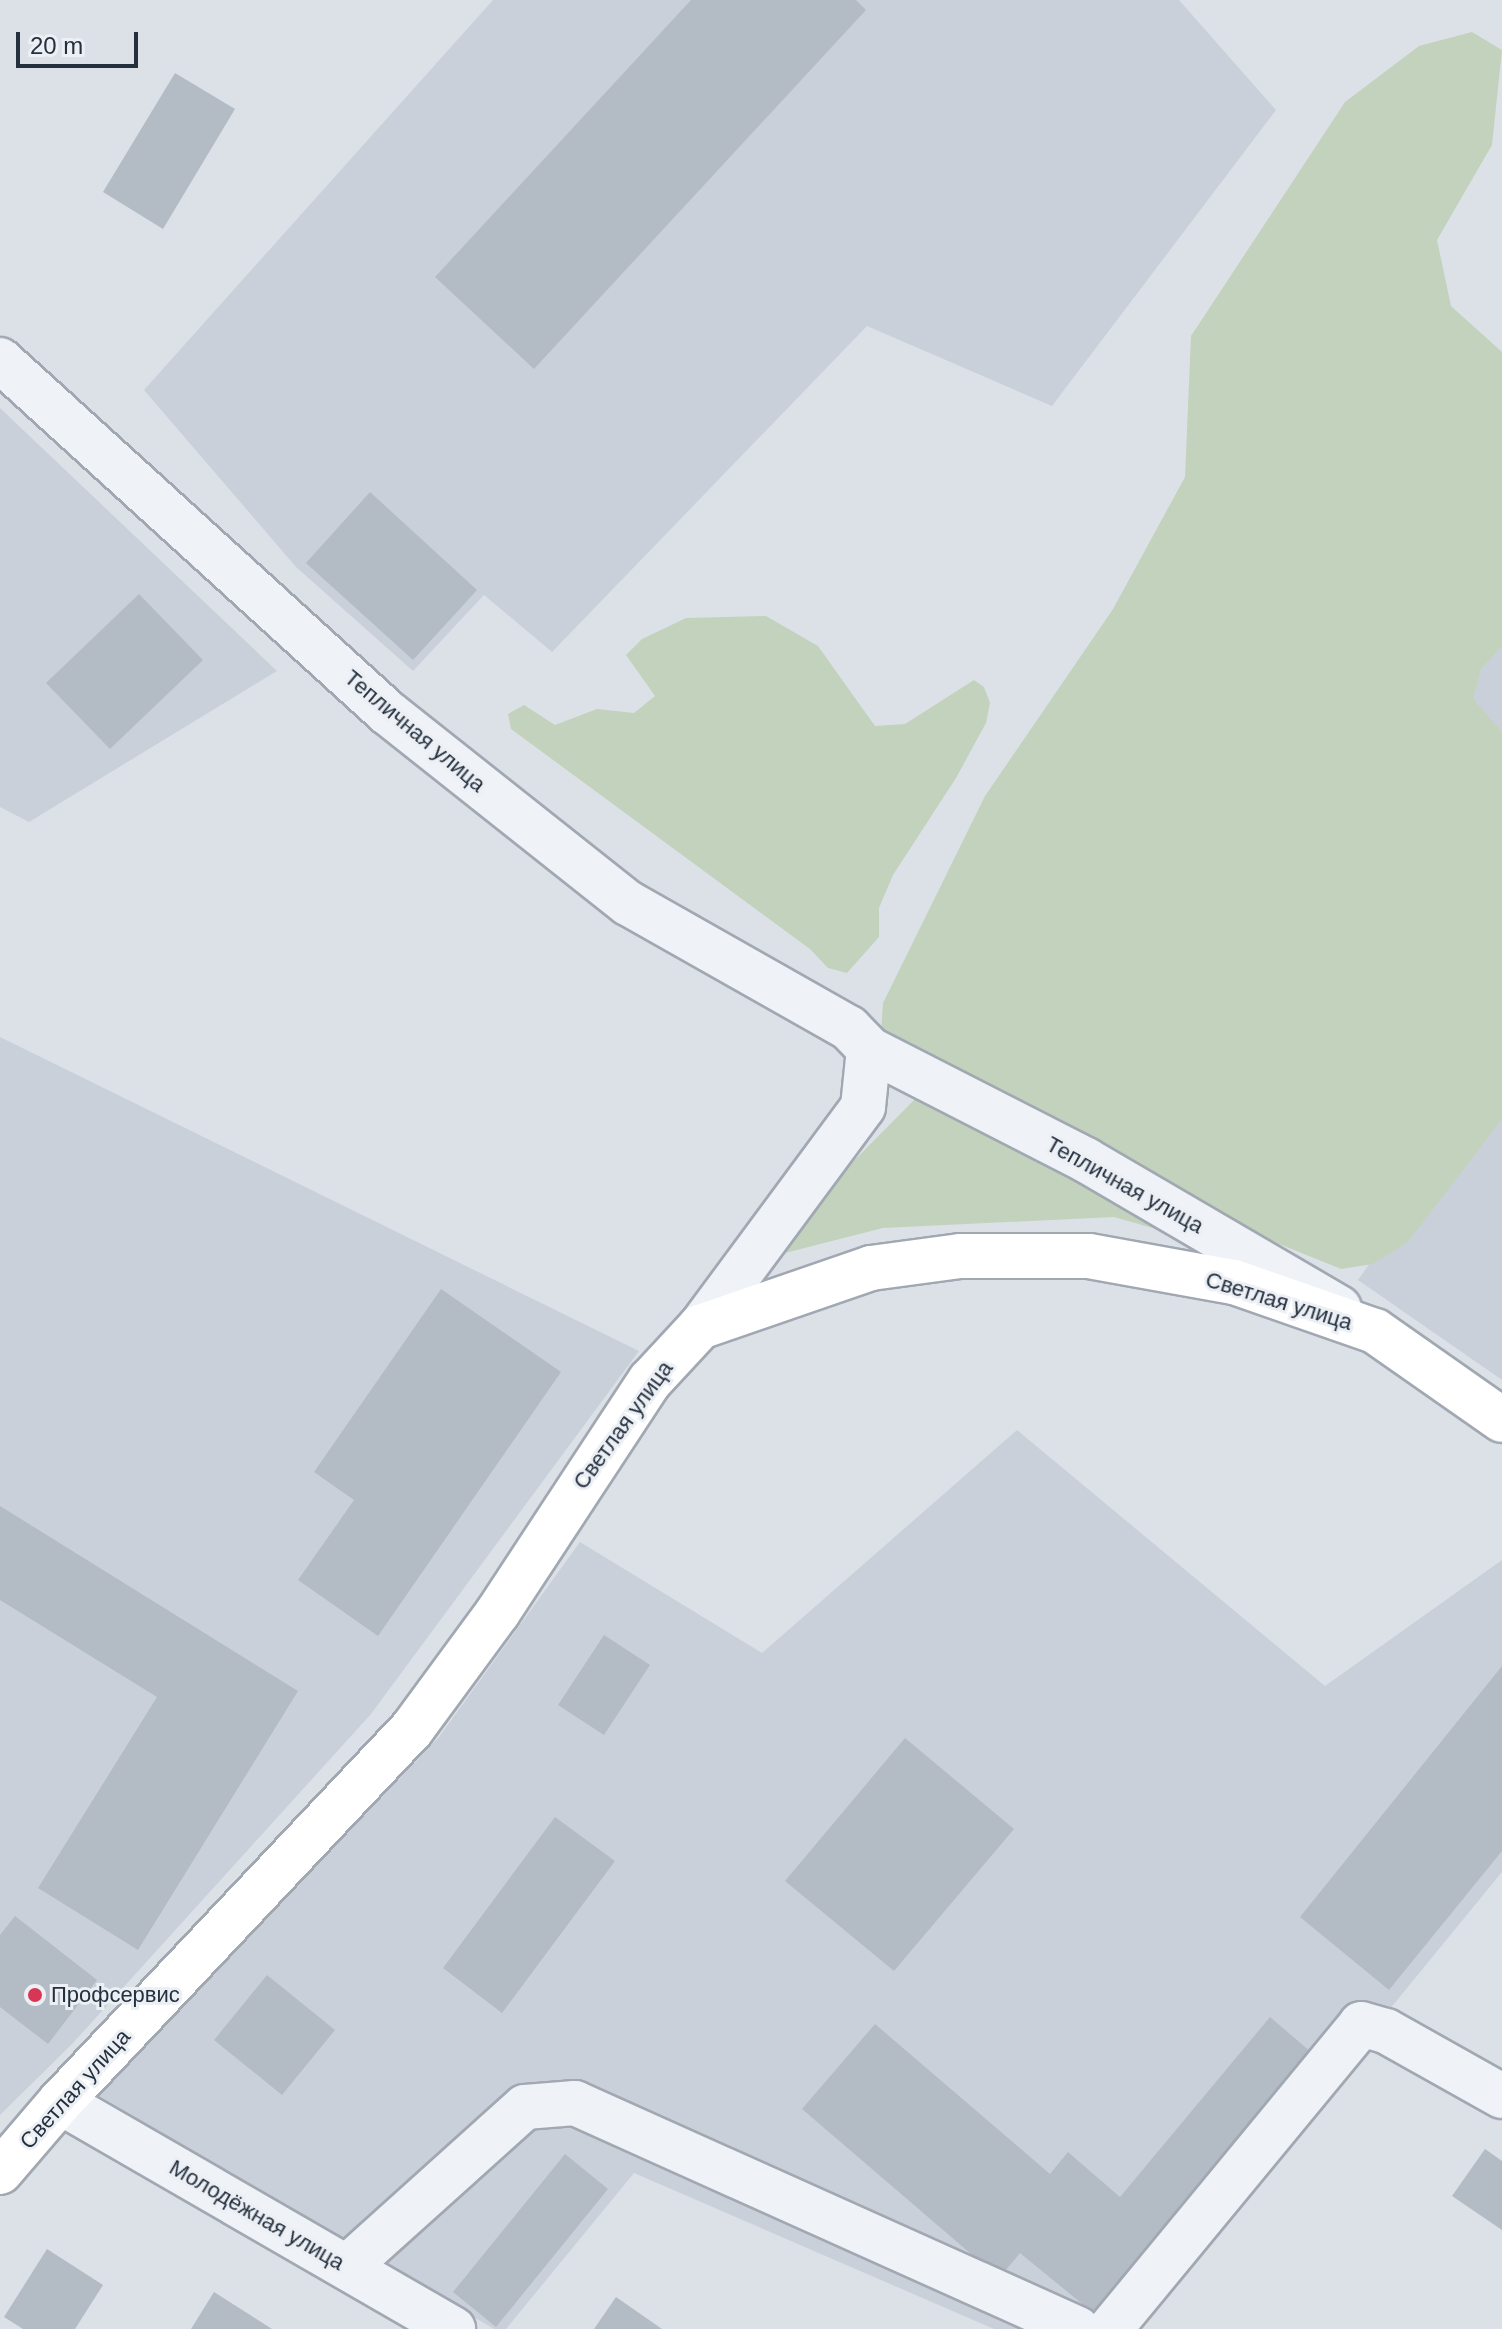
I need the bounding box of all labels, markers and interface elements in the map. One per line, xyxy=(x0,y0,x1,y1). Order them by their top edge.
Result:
scale bar xyxy=(20,16,142,66)
text: 20 m xyxy=(30,32,83,59)
street label: Тепличная улица xyxy=(339,664,491,798)
street label: Тепличная улица xyxy=(1042,1131,1208,1239)
street label: Светлая улица xyxy=(1202,1266,1356,1336)
street label: Светлая улица xyxy=(568,1356,678,1494)
place label: Профсервис xyxy=(51,1982,180,2008)
marker: Профсервис xyxy=(26,1986,44,2004)
street label: Светлая улица xyxy=(14,2024,136,2154)
street label: Молодёжная улица xyxy=(165,2154,349,2276)

